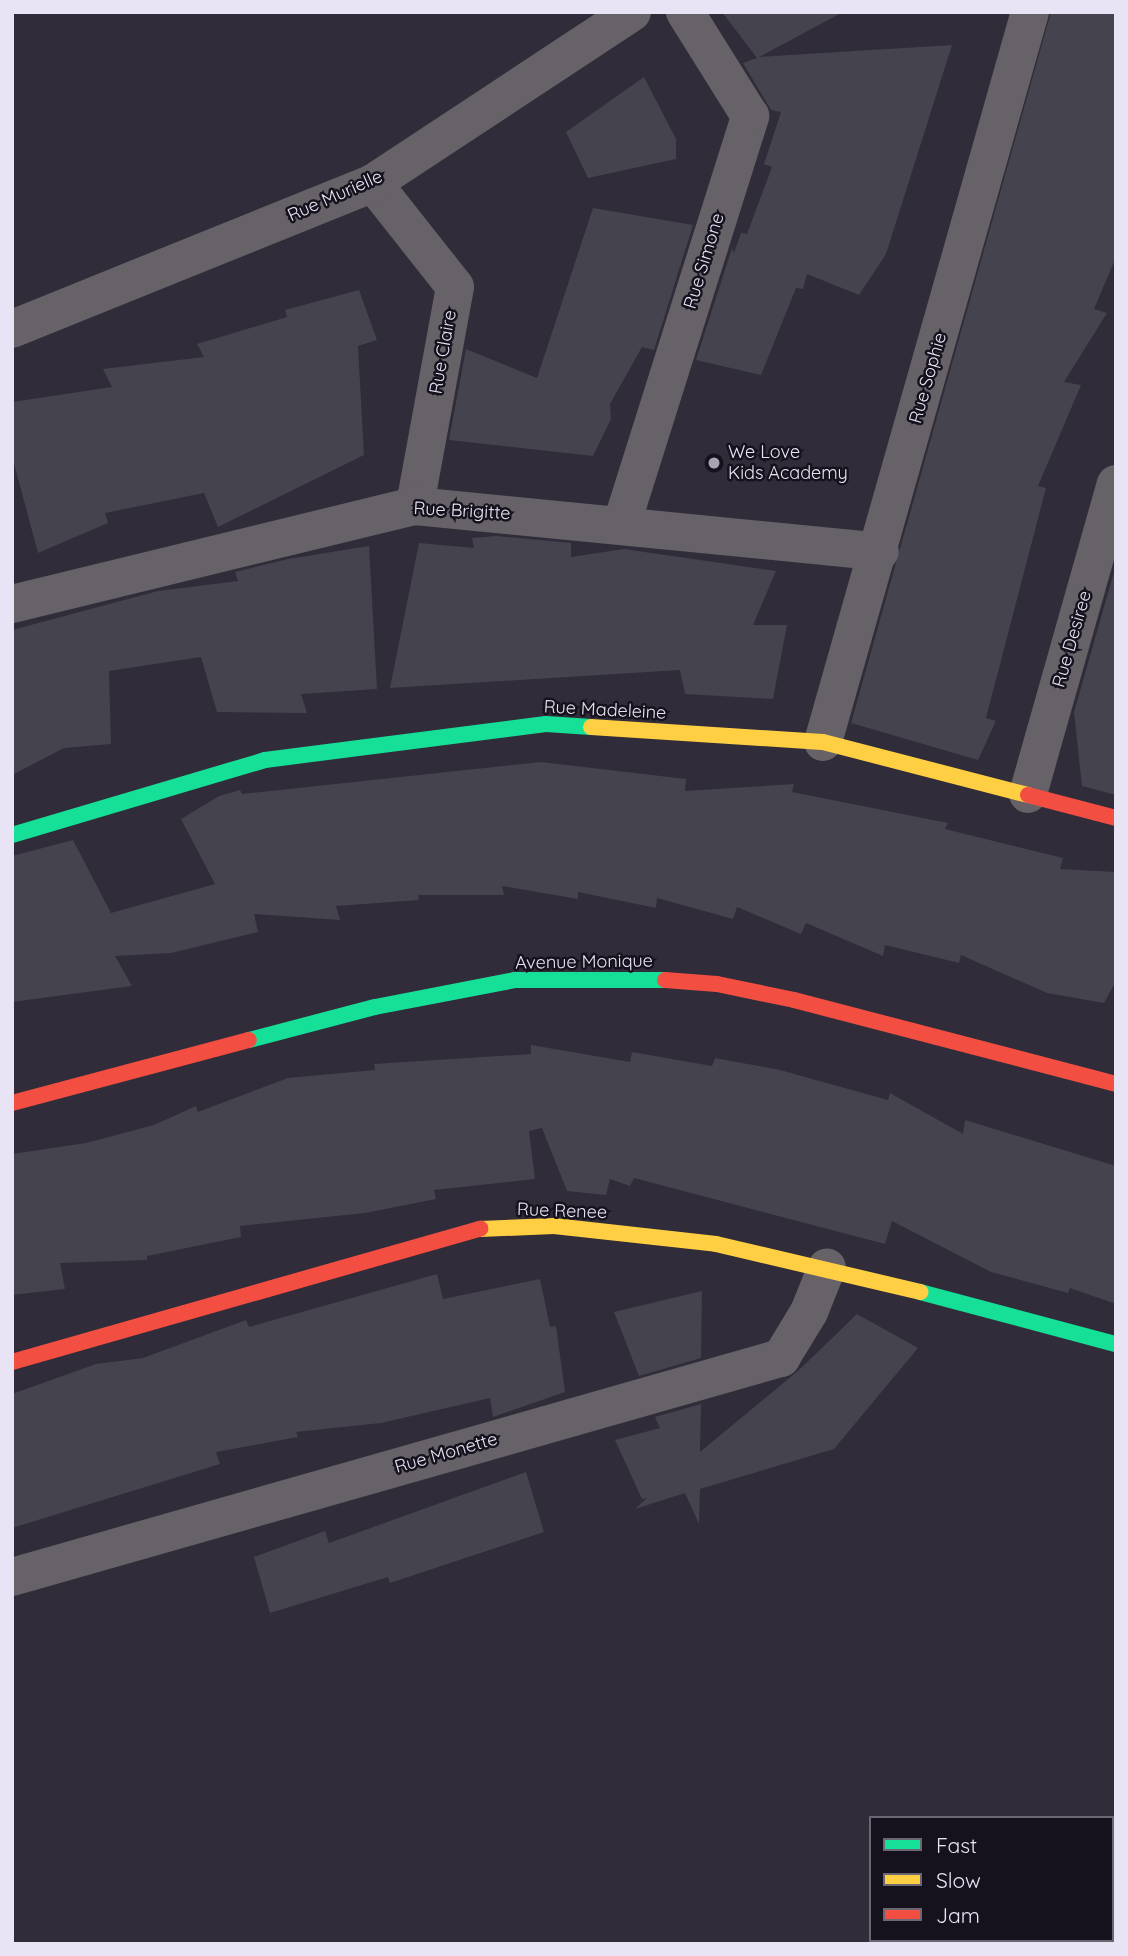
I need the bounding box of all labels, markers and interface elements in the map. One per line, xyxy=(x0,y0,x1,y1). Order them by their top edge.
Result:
street label: Rue Murielle xyxy=(284,165,386,227)
street label: Rue Simone xyxy=(679,210,729,312)
street label: Rue Claire xyxy=(425,308,461,396)
street label: Rue Sophie xyxy=(905,330,951,426)
place label: We Love Kids Academy xyxy=(728,442,848,484)
marker: We Love Kids Academy xyxy=(706,455,722,471)
street label: Rue Brigitte xyxy=(413,498,511,524)
street label: Rue Desiree xyxy=(1048,588,1096,690)
street label: Rue Madeleine xyxy=(543,696,667,724)
street label: Avenue Monique xyxy=(515,950,653,974)
street label: Rue Renee xyxy=(517,1199,607,1223)
street label: Rue Monette xyxy=(392,1428,500,1478)
legend xyxy=(869,1816,1114,1942)
text: Fast xyxy=(936,1832,977,1858)
text: Slow xyxy=(936,1867,981,1893)
text: Jam xyxy=(936,1902,980,1928)

